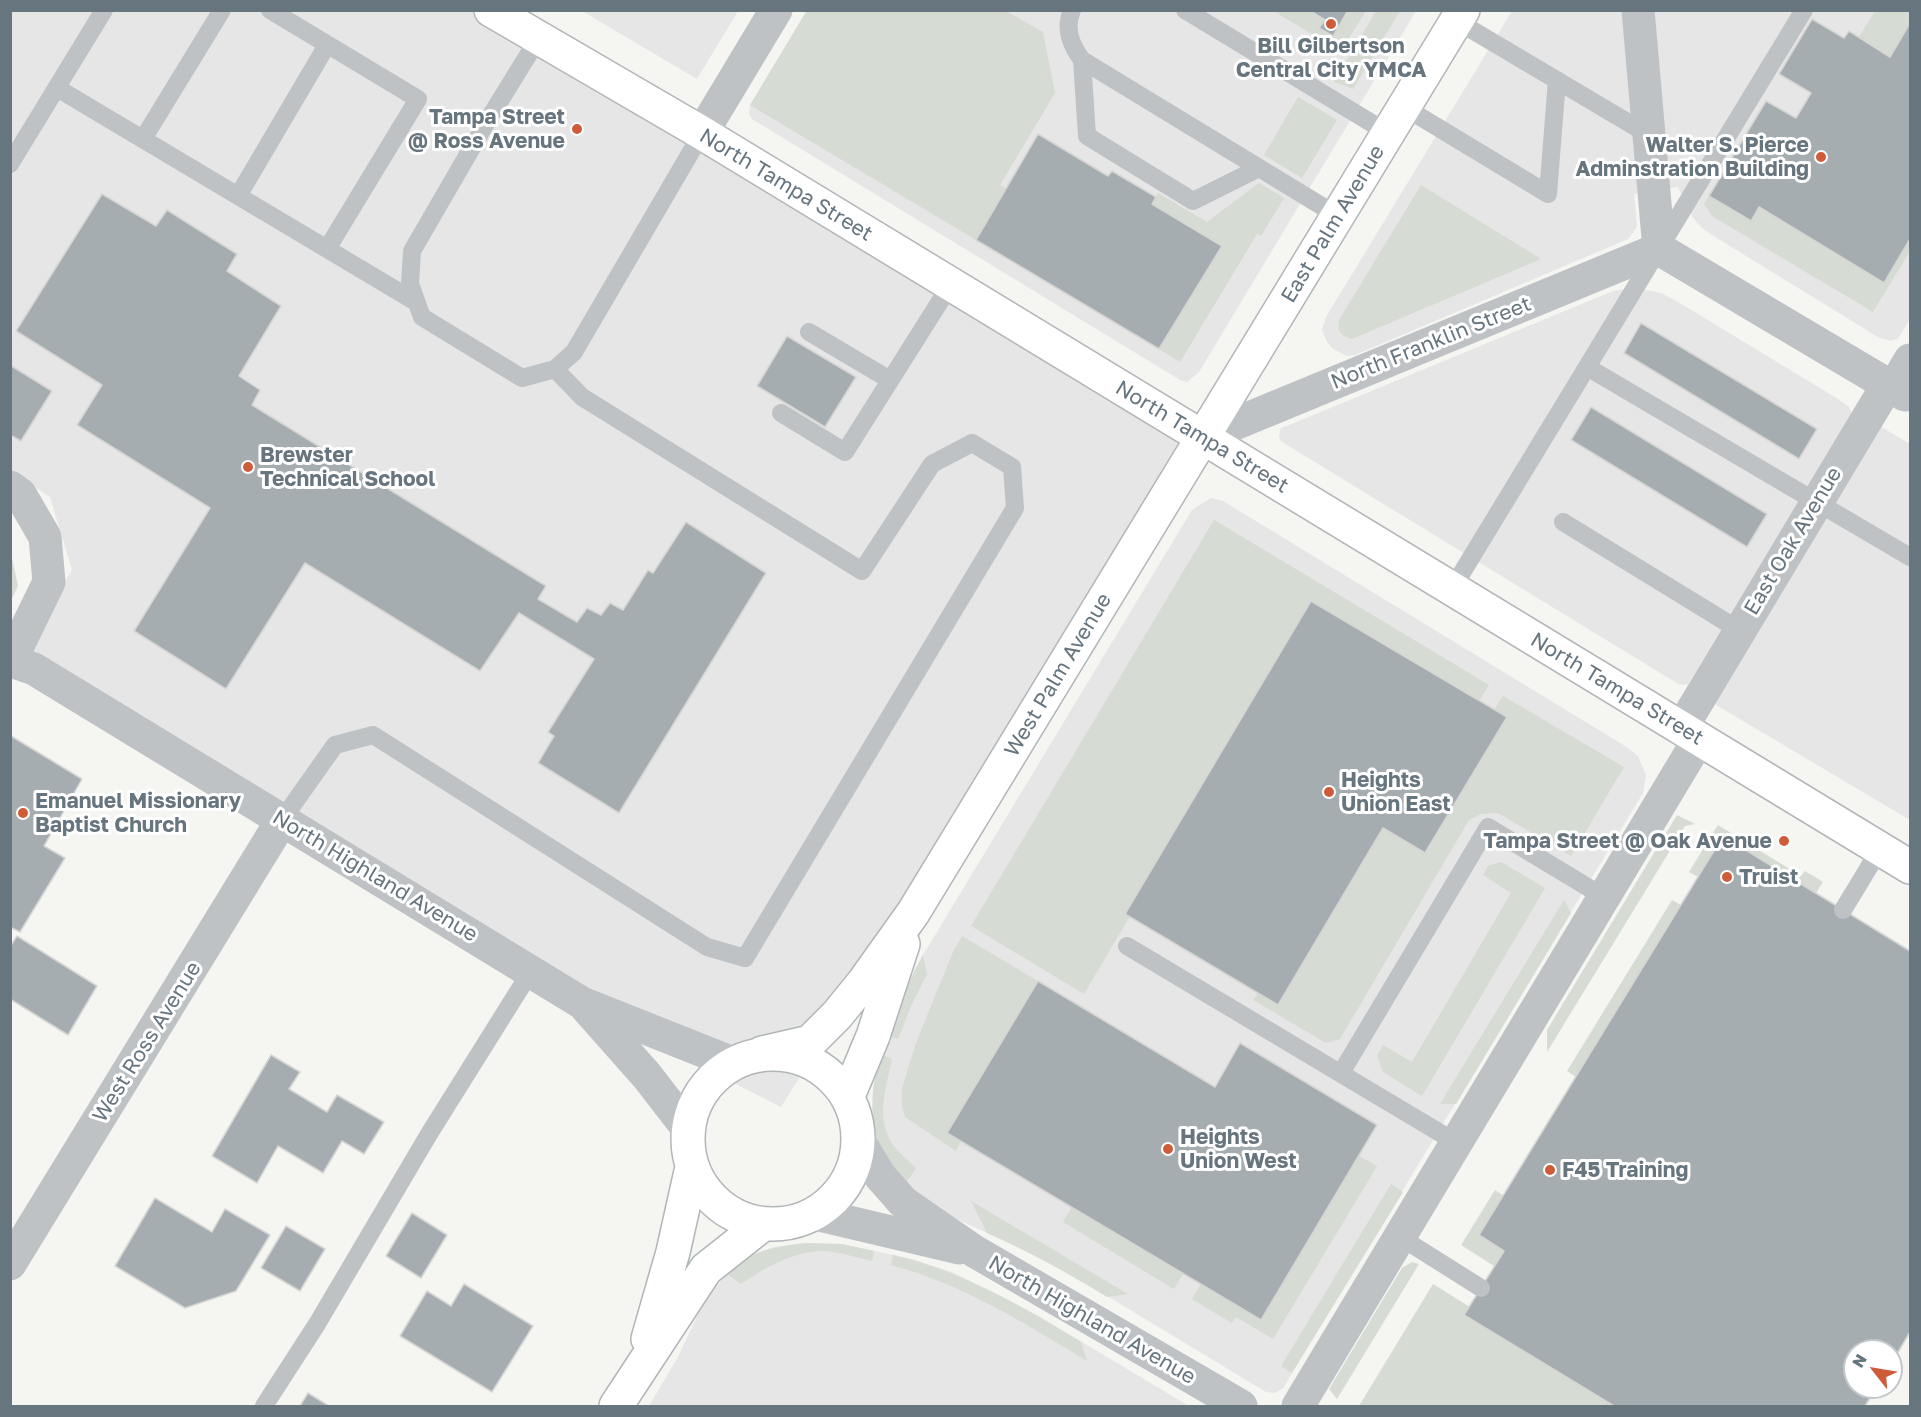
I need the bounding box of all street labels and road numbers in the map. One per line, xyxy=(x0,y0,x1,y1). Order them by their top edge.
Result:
street label: North Tampa Street xyxy=(695,123,877,247)
street label: East Palm Avenue xyxy=(1276,141,1390,307)
street label: North Franklin Street xyxy=(1327,291,1535,395)
street label: North Tampa Street xyxy=(1111,375,1293,499)
street label: East Oak Avenue xyxy=(1739,463,1847,619)
street label: West Palm Avenue xyxy=(999,589,1117,761)
street label: North Tampa Street xyxy=(1526,627,1708,751)
street label: North Highland Avenue xyxy=(268,805,482,947)
street label: West Ross Avenue xyxy=(87,957,207,1127)
street label: North Highland Avenue xyxy=(984,1250,1200,1390)

